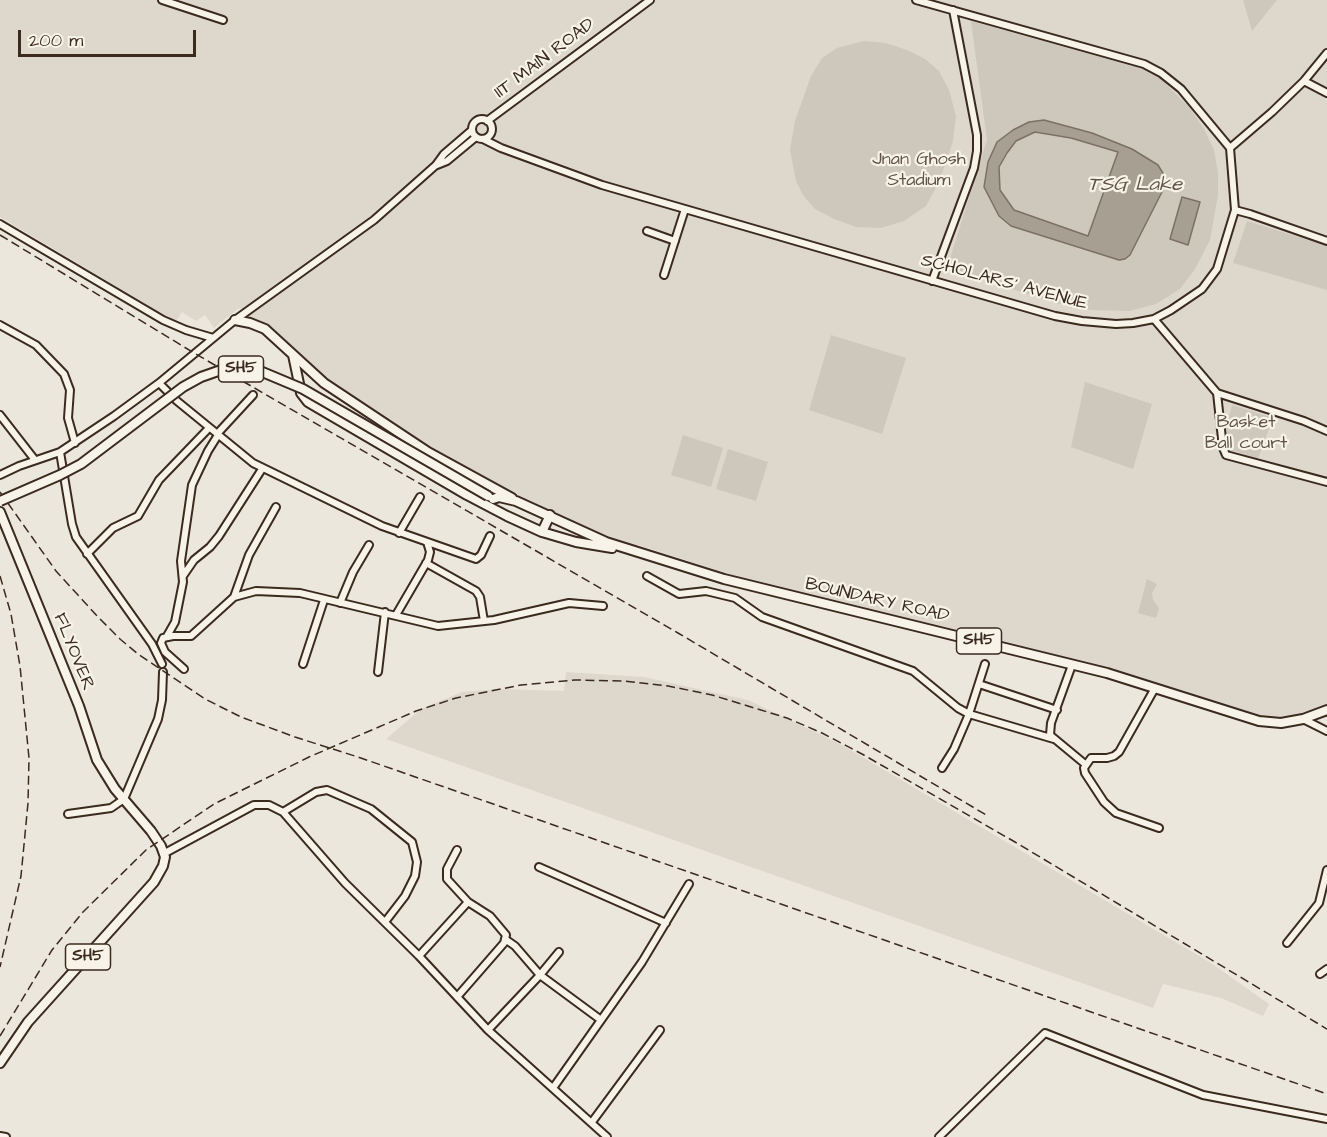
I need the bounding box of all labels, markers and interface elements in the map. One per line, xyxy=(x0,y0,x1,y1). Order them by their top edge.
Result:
street label: IIT MAIN ROAD xyxy=(491,14,599,104)
scale bar xyxy=(21,18,200,56)
text: 200 m xyxy=(29,28,83,53)
park label: Jnan Ghosh Stadium xyxy=(872,149,966,192)
water label: TSG Lake xyxy=(1088,174,1182,198)
street label: SCHOLARS' AVENUE xyxy=(918,250,1090,316)
road number: SH5 xyxy=(218,356,264,382)
park label: Basket Ball court xyxy=(1205,412,1287,454)
street label: BOUNDARY ROAD xyxy=(803,574,951,628)
street label: FLYOVER xyxy=(48,610,98,694)
road number: SH5 xyxy=(956,628,1002,654)
road number: SH5 xyxy=(66,944,110,970)

